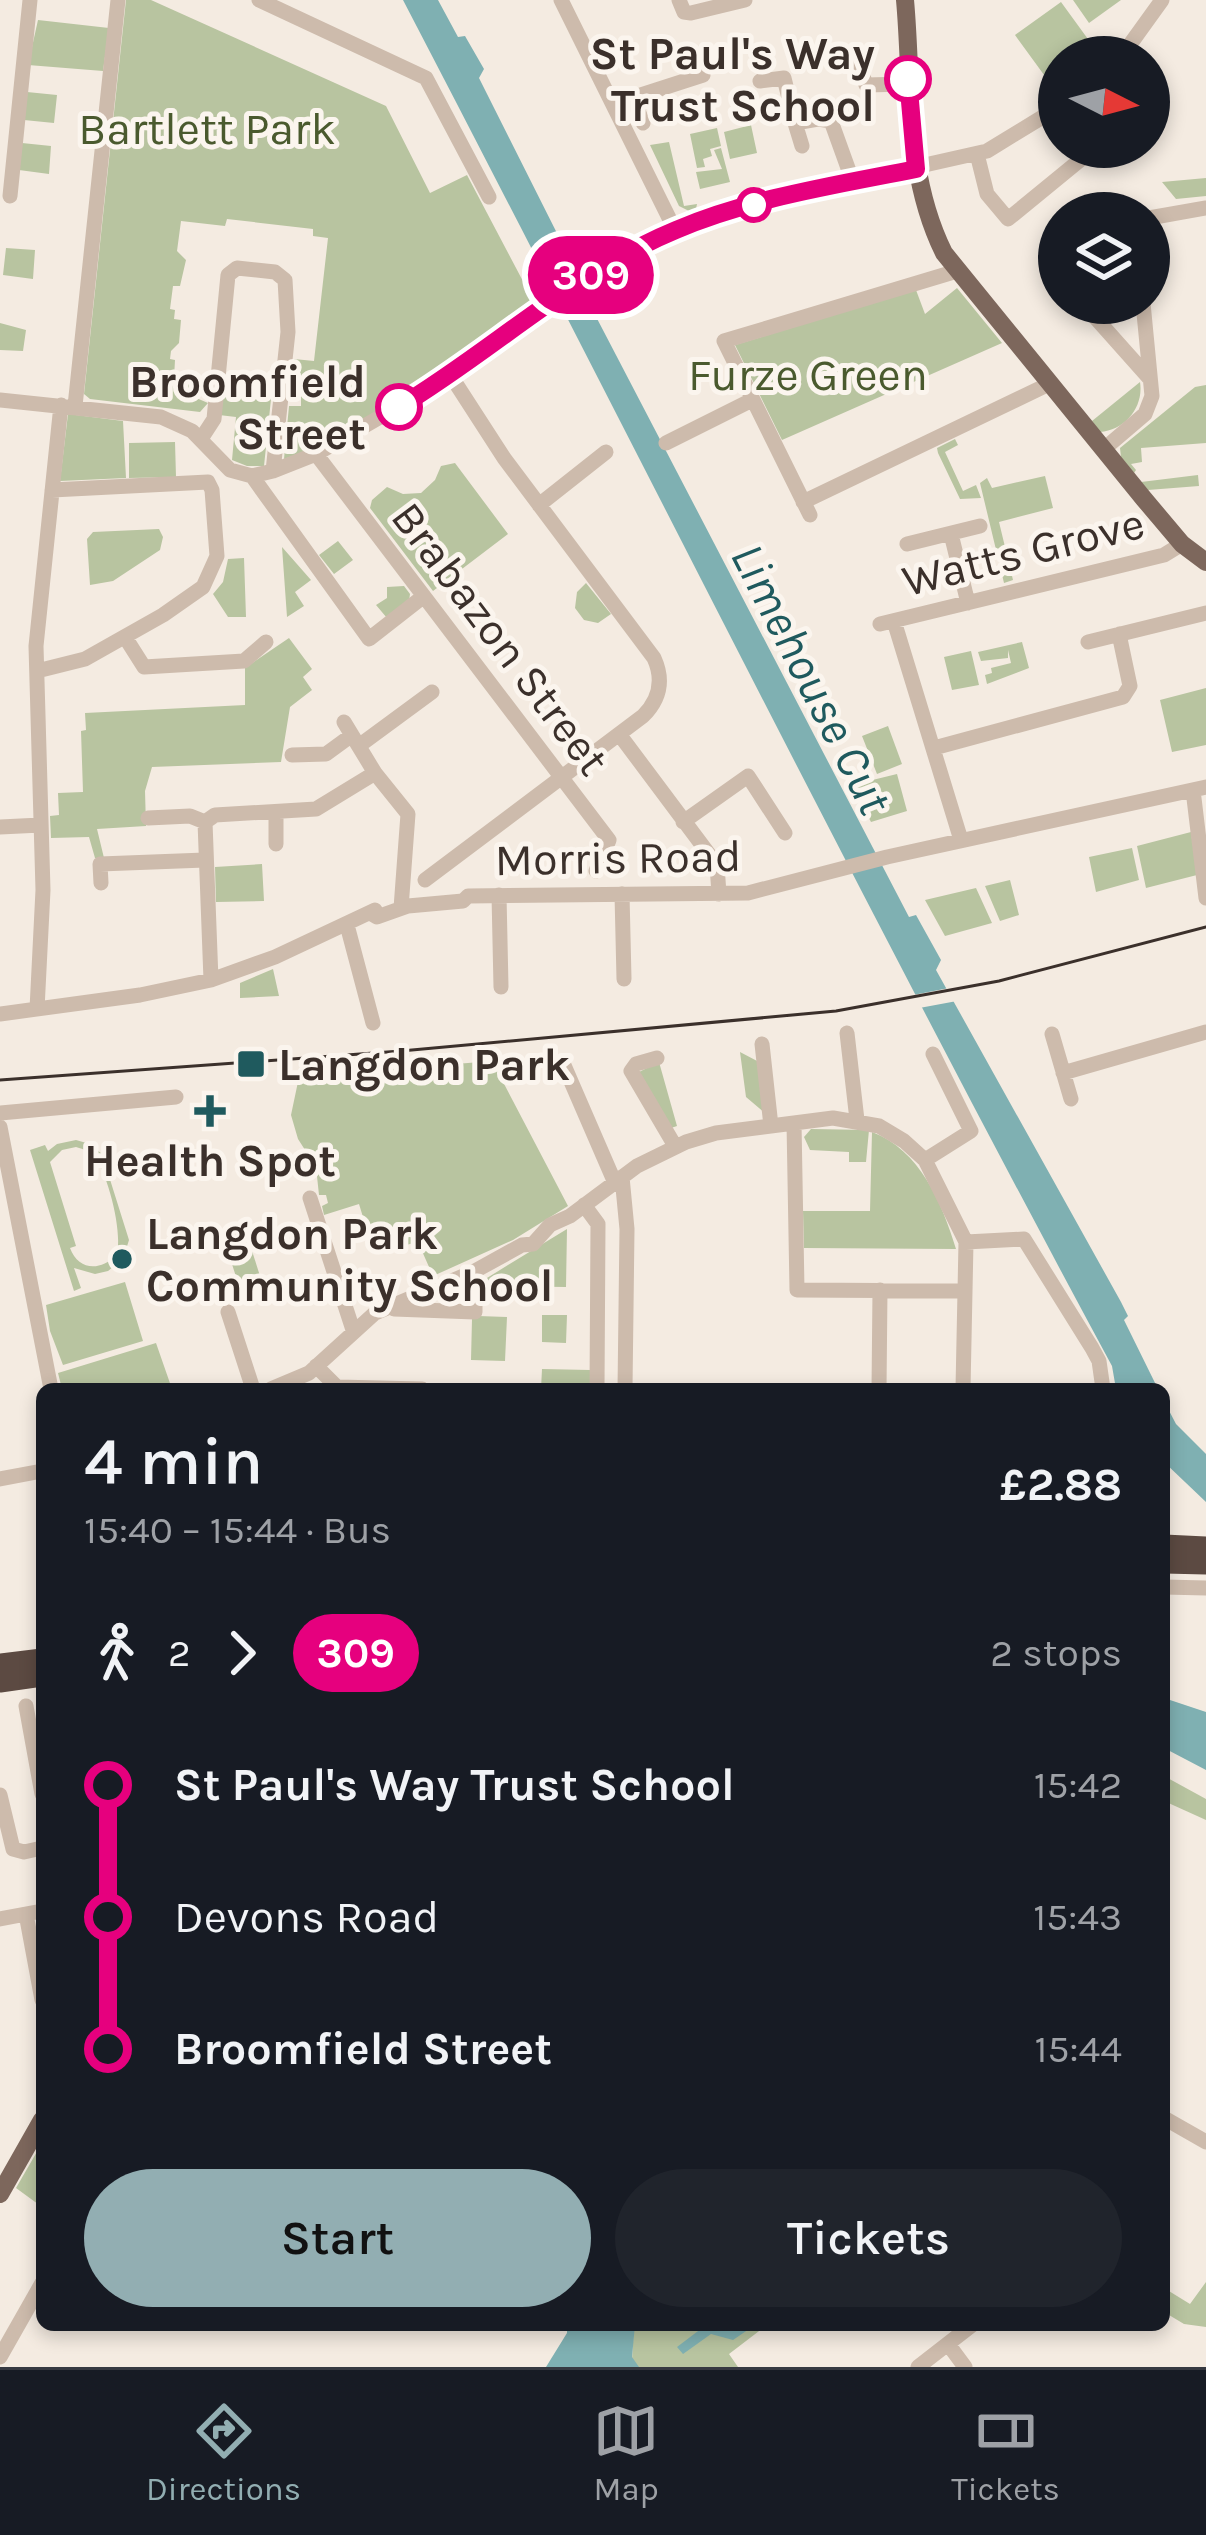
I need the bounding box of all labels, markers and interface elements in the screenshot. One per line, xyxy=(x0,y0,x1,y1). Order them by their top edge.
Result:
place label: St Paul's Way Trust School xyxy=(590,28,875,132)
north arrow xyxy=(1038,36,1170,168)
map controls xyxy=(1038,36,1170,324)
marker: St Paul's Way Trust School xyxy=(886,57,930,101)
park label: Bartlett Park xyxy=(78,103,336,155)
unlabelled marker xyxy=(738,189,770,221)
button: layers xyxy=(1038,192,1170,324)
line badge: 309 xyxy=(522,236,660,314)
text: 309 xyxy=(552,250,630,300)
park label: Furze Green xyxy=(688,349,928,401)
place label: Broomfield Street xyxy=(129,356,366,460)
marker: Broomfield Street xyxy=(377,385,421,429)
street label: Brabazon Street xyxy=(381,492,620,785)
street label: Watts Grove xyxy=(897,497,1150,607)
water label: Limehouse Cut xyxy=(719,534,904,824)
street label: Morris Road xyxy=(494,830,742,886)
place label: Langdon Park xyxy=(278,1039,570,1092)
marker: Langdon Park xyxy=(235,1048,267,1080)
marker: Health Spot xyxy=(194,1095,226,1127)
place label: Health Spot xyxy=(84,1135,336,1187)
place label: Langdon Park Community School xyxy=(146,1208,553,1313)
marker: Langdon Park Community School xyxy=(109,1246,135,1272)
text: 4 min xyxy=(84,1423,263,1501)
text: £2.88 xyxy=(1000,1459,1122,1511)
text: 15:40 – 15:44 · Bus xyxy=(84,1507,391,1553)
icon: walk xyxy=(84,1620,150,1686)
icon: forward xyxy=(209,1620,275,1686)
text: 309 xyxy=(317,1628,395,1678)
text: 2 xyxy=(168,1630,191,1676)
text: 2 stops xyxy=(990,1630,1122,1676)
text: St Paul's Way Trust School xyxy=(174,1759,735,1811)
text: 15:42 xyxy=(1034,1762,1122,1808)
text: Devons Road xyxy=(174,1891,439,1943)
text: 15:43 xyxy=(1033,1894,1122,1940)
text: Broomfield Street xyxy=(174,2023,552,2075)
text: 15:44 xyxy=(1035,2026,1122,2072)
button: Start xyxy=(84,2169,591,2307)
button: Tickets xyxy=(615,2169,1122,2307)
tab: Directions xyxy=(146,2398,301,2508)
tab: Map xyxy=(593,2398,659,2508)
tab: Tickets xyxy=(951,2398,1060,2508)

